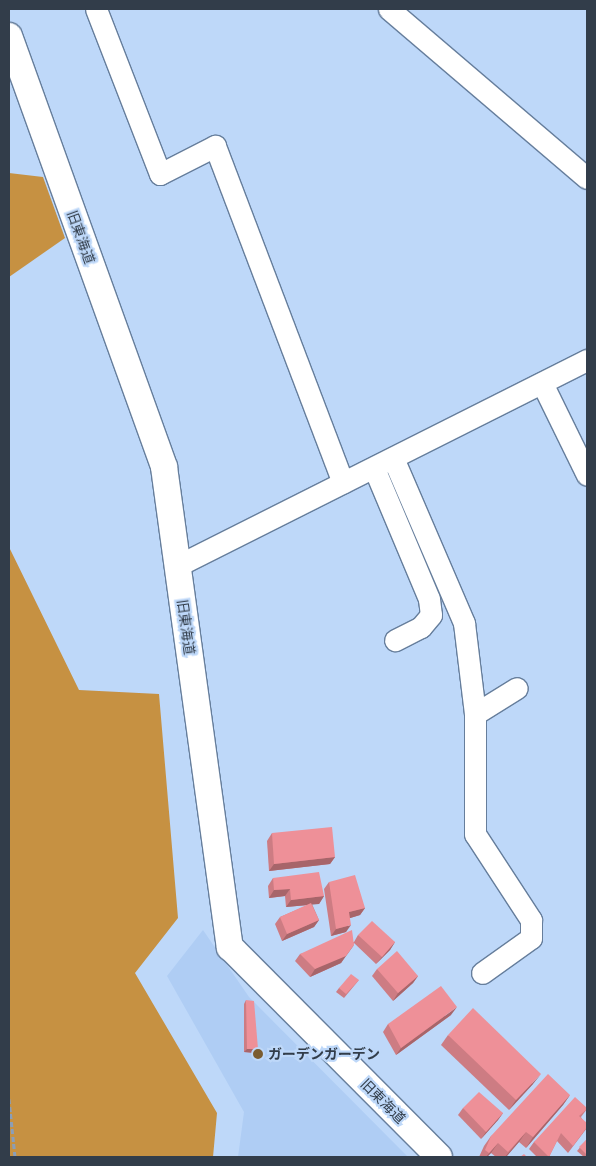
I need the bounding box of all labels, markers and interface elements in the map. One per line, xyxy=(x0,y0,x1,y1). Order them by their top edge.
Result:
street label: 旧東海道 xyxy=(64,208,98,266)
street label: 旧東海道 xyxy=(174,598,198,656)
place label: ガーデンガーデン xyxy=(268,1046,380,1062)
marker: ガーデンガーデン xyxy=(252,1048,264,1060)
street label: 旧東海道 xyxy=(357,1075,409,1127)

